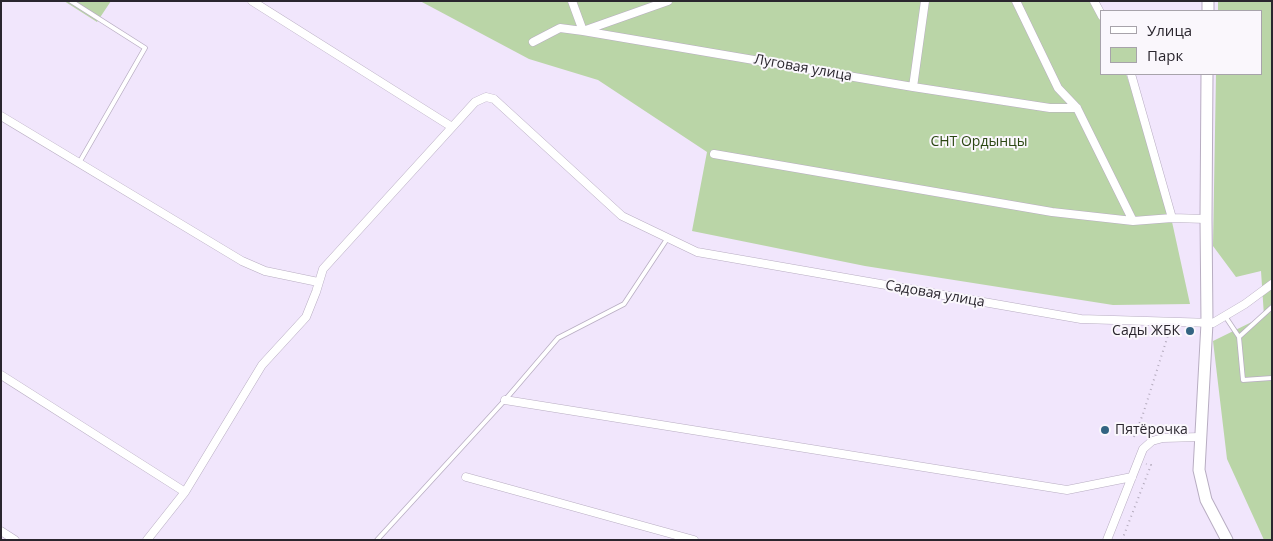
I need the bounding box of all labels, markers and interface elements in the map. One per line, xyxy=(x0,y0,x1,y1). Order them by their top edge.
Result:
legend xyxy=(1100,10,1263,75)
text: Улица xyxy=(1147,20,1192,40)
text: Парк xyxy=(1147,45,1183,65)
street label: Луговая улица xyxy=(753,51,853,85)
park label: СНТ Ордынцы xyxy=(930,134,1028,150)
street label: Садовая улица xyxy=(884,277,986,311)
place label: Сады ЖБК xyxy=(1112,323,1180,339)
marker: Сады ЖБК xyxy=(1184,325,1196,337)
place label: Пятёрочка xyxy=(1115,422,1188,438)
marker: Пятёрочка xyxy=(1099,424,1111,436)

